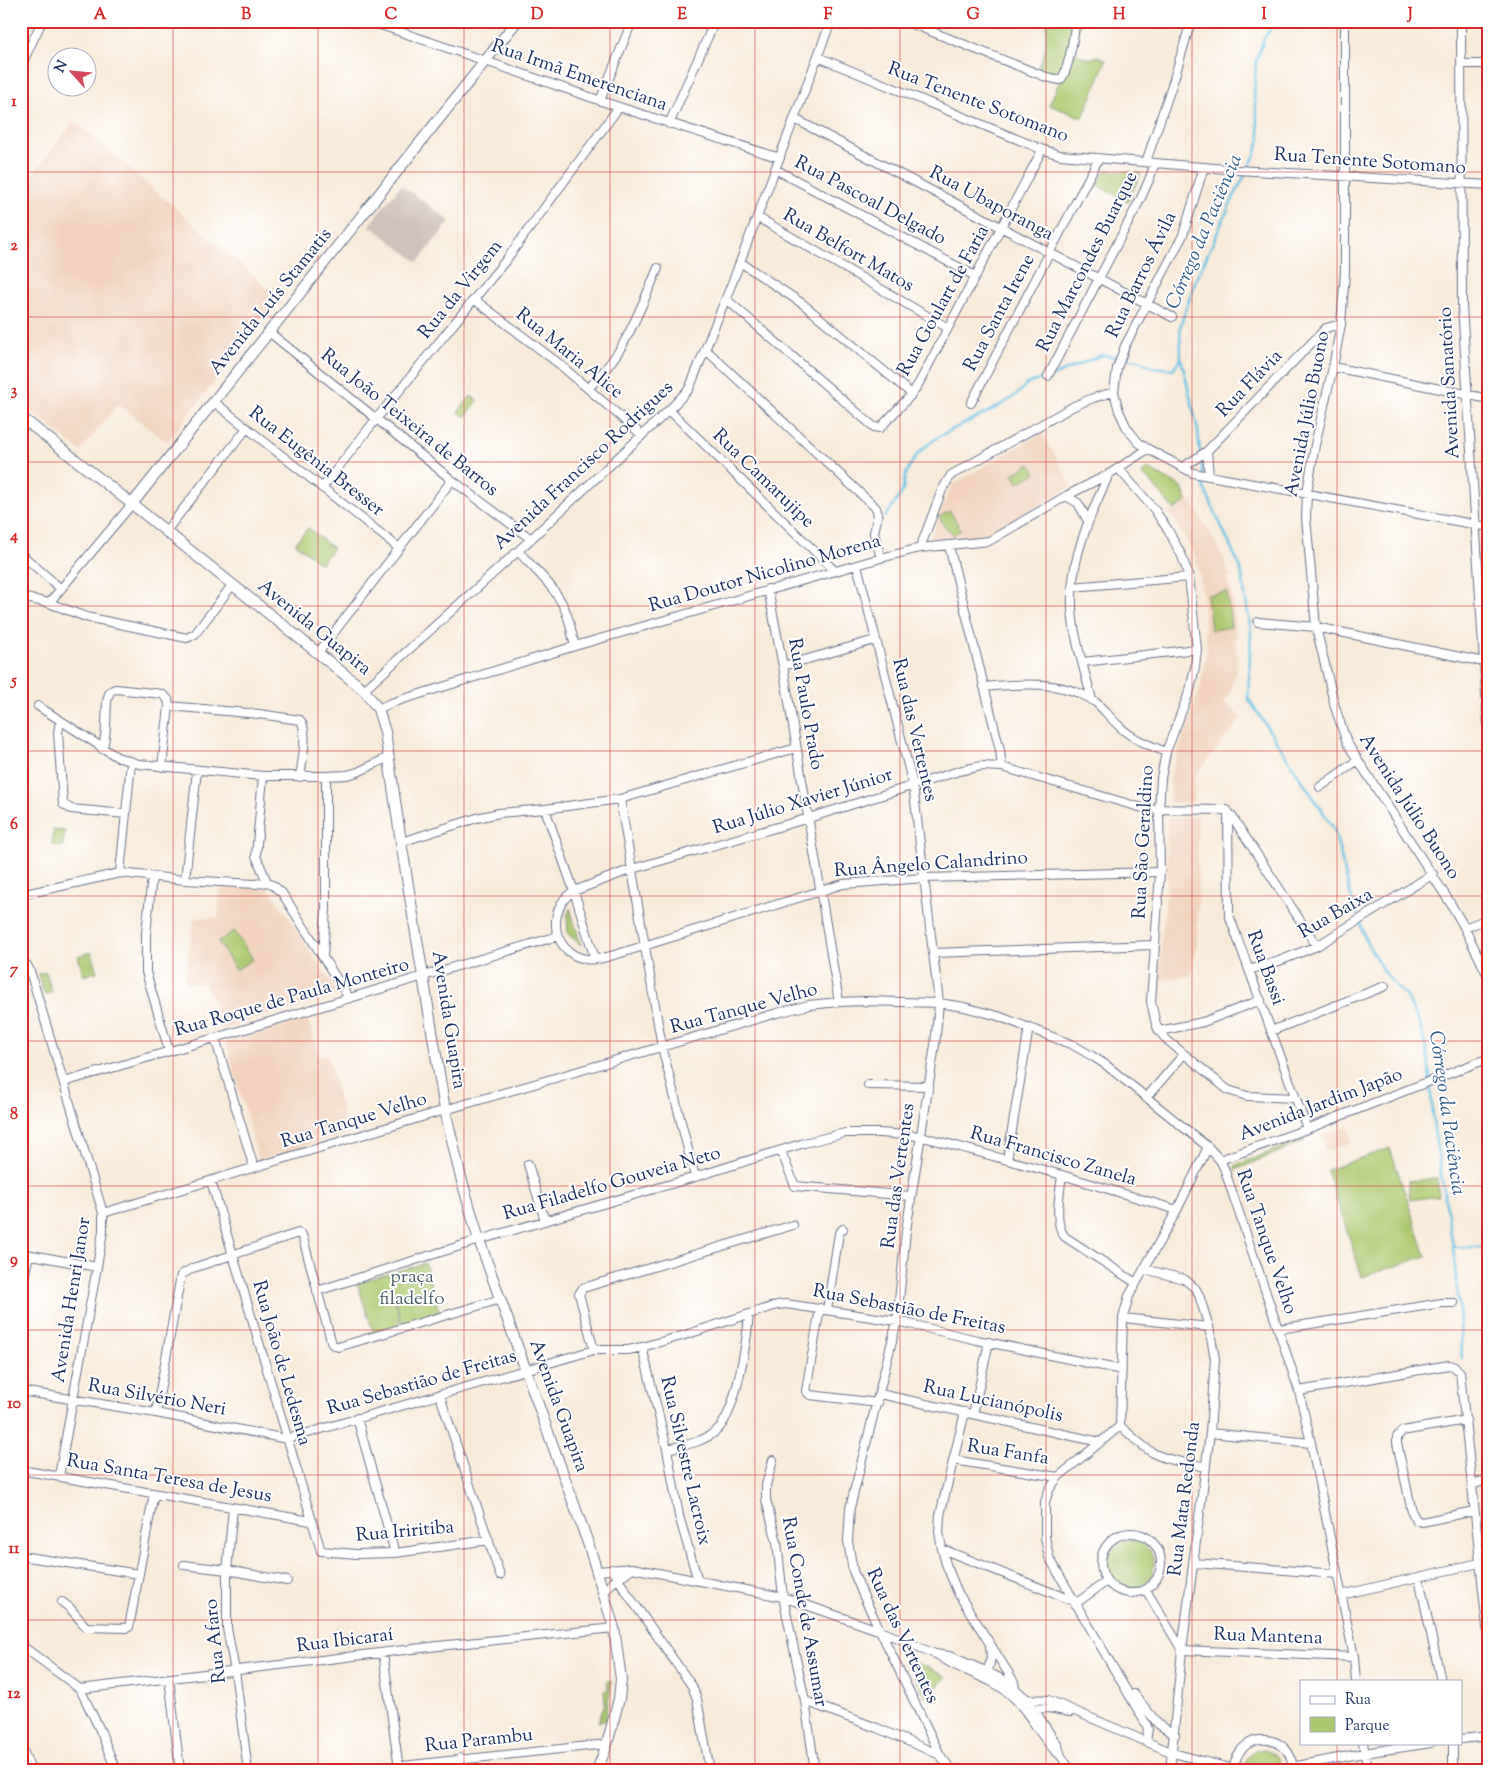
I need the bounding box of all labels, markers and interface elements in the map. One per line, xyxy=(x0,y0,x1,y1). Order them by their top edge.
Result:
text: A xyxy=(94,4,107,27)
text: B xyxy=(241,4,251,27)
text: C xyxy=(385,4,398,27)
text: D xyxy=(531,4,544,27)
text: E xyxy=(677,4,687,27)
text: F xyxy=(824,4,833,27)
text: G xyxy=(966,4,980,27)
text: H xyxy=(1113,4,1126,27)
text: I xyxy=(1261,4,1267,27)
text: J xyxy=(1406,4,1413,27)
street label: Rua Irmã Emerenciana xyxy=(487,33,671,119)
north arrow xyxy=(48,48,98,98)
street label: Rua Tenente Sotomano xyxy=(883,56,1073,150)
text: N xyxy=(51,57,74,77)
text: 1 xyxy=(11,91,17,114)
street label: Rua Tenente Sotomano xyxy=(1273,142,1467,182)
street label: Rua Pascoal Delgado xyxy=(789,150,951,252)
water label: Córrego da Paciência xyxy=(1159,150,1251,314)
street label: Rua Ubaporanga xyxy=(924,160,1058,248)
street label: Rua Marcondes Buarque xyxy=(1031,167,1145,357)
street label: Rua Belfort Matos xyxy=(777,202,919,300)
street label: Rua Barros Ávila xyxy=(1100,207,1184,343)
street label: Rua Goulart de Faria xyxy=(891,220,997,381)
street label: Avenida Luís Stamatis xyxy=(203,223,339,381)
street label: Rua da Virgem xyxy=(413,234,510,345)
text: 2 xyxy=(10,235,18,258)
street label: Rua Santa Irene xyxy=(958,249,1042,376)
street label: Rua Maria Alice xyxy=(509,302,629,406)
street label: Avenida Sanatório xyxy=(1433,306,1467,460)
street label: Avenida Júlio Buono xyxy=(1279,328,1337,500)
street label: Rua João Teixeira de Barros xyxy=(314,343,504,503)
street label: Rua Flávia xyxy=(1211,344,1289,424)
street label: Avenida Francisco Rodrigues xyxy=(488,375,680,557)
text: 3 xyxy=(11,380,18,403)
street label: Rua Eugênia Bresser xyxy=(242,400,390,524)
street label: Rua Camarujipe xyxy=(706,423,820,535)
text: 4 xyxy=(9,525,18,548)
street label: Rua Doutor Nicolino Morena xyxy=(646,528,884,620)
street label: Avenida Guapira xyxy=(251,574,377,683)
street label: Rua Paulo Prado xyxy=(780,636,830,772)
street label: Rua das Vertentes xyxy=(884,656,944,804)
text: 5 xyxy=(9,670,17,693)
street label: Avenida Júlio Buono xyxy=(1352,729,1466,885)
street label: Rua Júlio Xavier Júnior xyxy=(710,762,896,842)
street label: Rua São Geraldino xyxy=(1126,764,1162,920)
text: 6 xyxy=(10,814,18,837)
street label: Rua Ângelo Calandrino xyxy=(833,845,1029,885)
street label: Rua Baixa xyxy=(1294,882,1379,946)
street label: Rua Bassi xyxy=(1239,927,1291,1009)
street label: Avenida Guapira xyxy=(424,949,472,1091)
street label: Rua Roque de Paula Monteiro xyxy=(172,952,412,1044)
text: 7 xyxy=(10,959,19,982)
street label: Rua Tanque Velho xyxy=(667,976,821,1042)
water label: Córrego da Paciência xyxy=(1420,1029,1472,1197)
street label: Avenida Jardim Japão xyxy=(1235,1061,1407,1149)
street label: Rua Tanque Velho xyxy=(278,1086,430,1156)
street label: Rua das Vertentes xyxy=(875,1102,923,1250)
text: 8 xyxy=(10,1104,18,1127)
street label: Rua Francisco Zanela xyxy=(967,1120,1140,1194)
street label: Rua Filadelfo Gouveia Neto xyxy=(500,1140,724,1228)
street label: Rua Tanque Velho xyxy=(1229,1166,1303,1318)
street label: Avenida Henri Janor xyxy=(46,1215,98,1385)
text: 9 xyxy=(10,1249,18,1272)
park label: praça filadelfo xyxy=(379,1264,445,1313)
street label: Rua João de Ledesma xyxy=(244,1277,318,1449)
street label: Rua Sebastião de Freitas xyxy=(810,1278,1008,1342)
street label: Avenida Guapira xyxy=(521,1336,595,1476)
street label: Rua Sebastião de Freitas xyxy=(324,1343,520,1423)
street label: Rua Silvério Neri xyxy=(86,1373,228,1423)
street label: Rua Silvestre Lacroix xyxy=(652,1374,718,1548)
street label: Rua Lucianópolis xyxy=(921,1374,1065,1430)
text: 10 xyxy=(7,1393,21,1416)
street label: Rua Mata Redonda xyxy=(1162,1420,1208,1578)
street label: Rua Fanfa xyxy=(965,1433,1051,1473)
street label: Rua Santa Teresa de Jesus xyxy=(64,1448,274,1510)
street label: Rua Iriritiba xyxy=(355,1514,456,1550)
street label: Rua Conde de Assumar xyxy=(774,1515,834,1709)
text: 11 xyxy=(9,1538,20,1561)
street label: Rua das Vertentes xyxy=(859,1564,945,1708)
street label: Rua Afaro xyxy=(198,1597,234,1685)
street label: Rua Ibicaraí xyxy=(295,1622,395,1660)
street label: Rua Mantena xyxy=(1213,1622,1323,1652)
legend xyxy=(1300,1680,1462,1744)
text: 12 xyxy=(8,1683,21,1706)
text: Rua xyxy=(1345,1690,1371,1711)
text: Parque xyxy=(1345,1716,1389,1737)
street label: Rua Parambu xyxy=(424,1722,534,1760)

